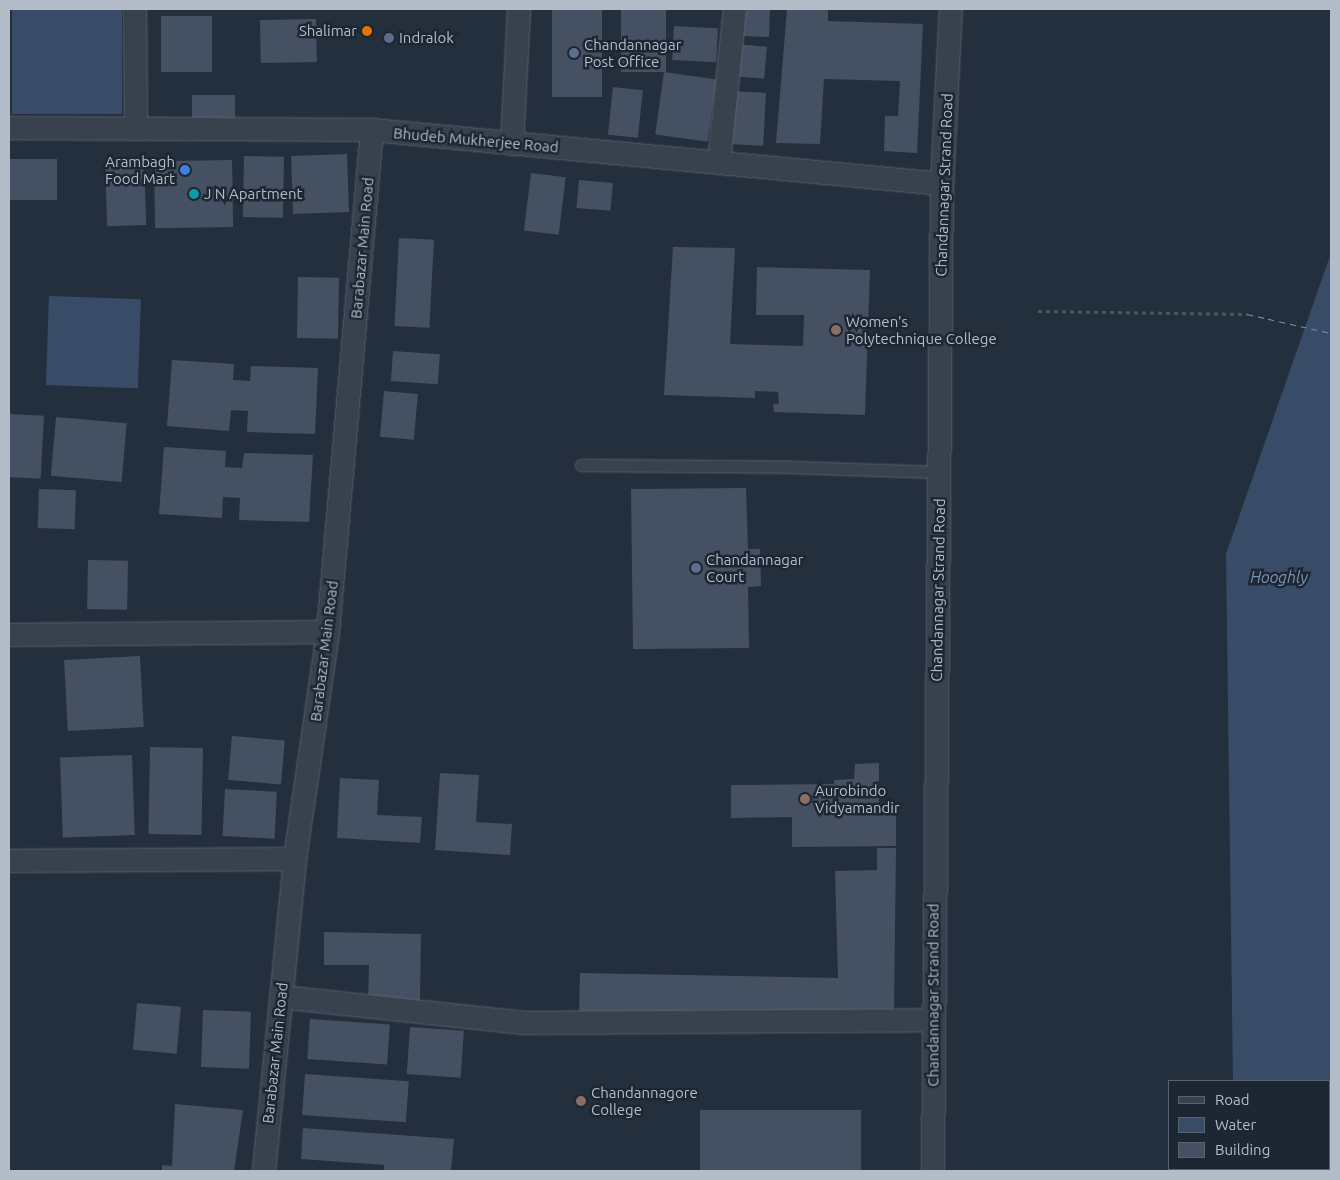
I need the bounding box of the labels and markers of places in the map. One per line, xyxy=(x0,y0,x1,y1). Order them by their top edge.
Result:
place label: Shalimar xyxy=(299,22,357,40)
marker: Shalimar xyxy=(361,25,373,37)
place label: Indralok xyxy=(399,29,454,47)
marker: Indralok xyxy=(383,32,395,44)
place label: Chandannagar Post Office xyxy=(584,35,681,70)
marker: Chandannagar Post Office xyxy=(568,47,580,59)
place label: Arambagh Food Mart xyxy=(105,152,175,187)
marker: Arambagh Food Mart xyxy=(179,164,191,176)
place label: J N Apartment xyxy=(204,185,302,203)
marker: J N Apartment xyxy=(188,188,200,200)
place label: Women's Polytechnique College xyxy=(846,312,997,347)
marker: Women's Polytechnique College xyxy=(830,324,842,336)
place label: Chandannagar Court xyxy=(706,550,803,585)
marker: Chandannagar Court xyxy=(690,562,702,574)
place label: Aurobindo Vidyamandir xyxy=(815,781,900,816)
marker: Aurobindo Vidyamandir xyxy=(799,793,811,805)
place label: Chandannagore College xyxy=(591,1083,698,1118)
marker: Chandannagore College xyxy=(575,1095,587,1107)

